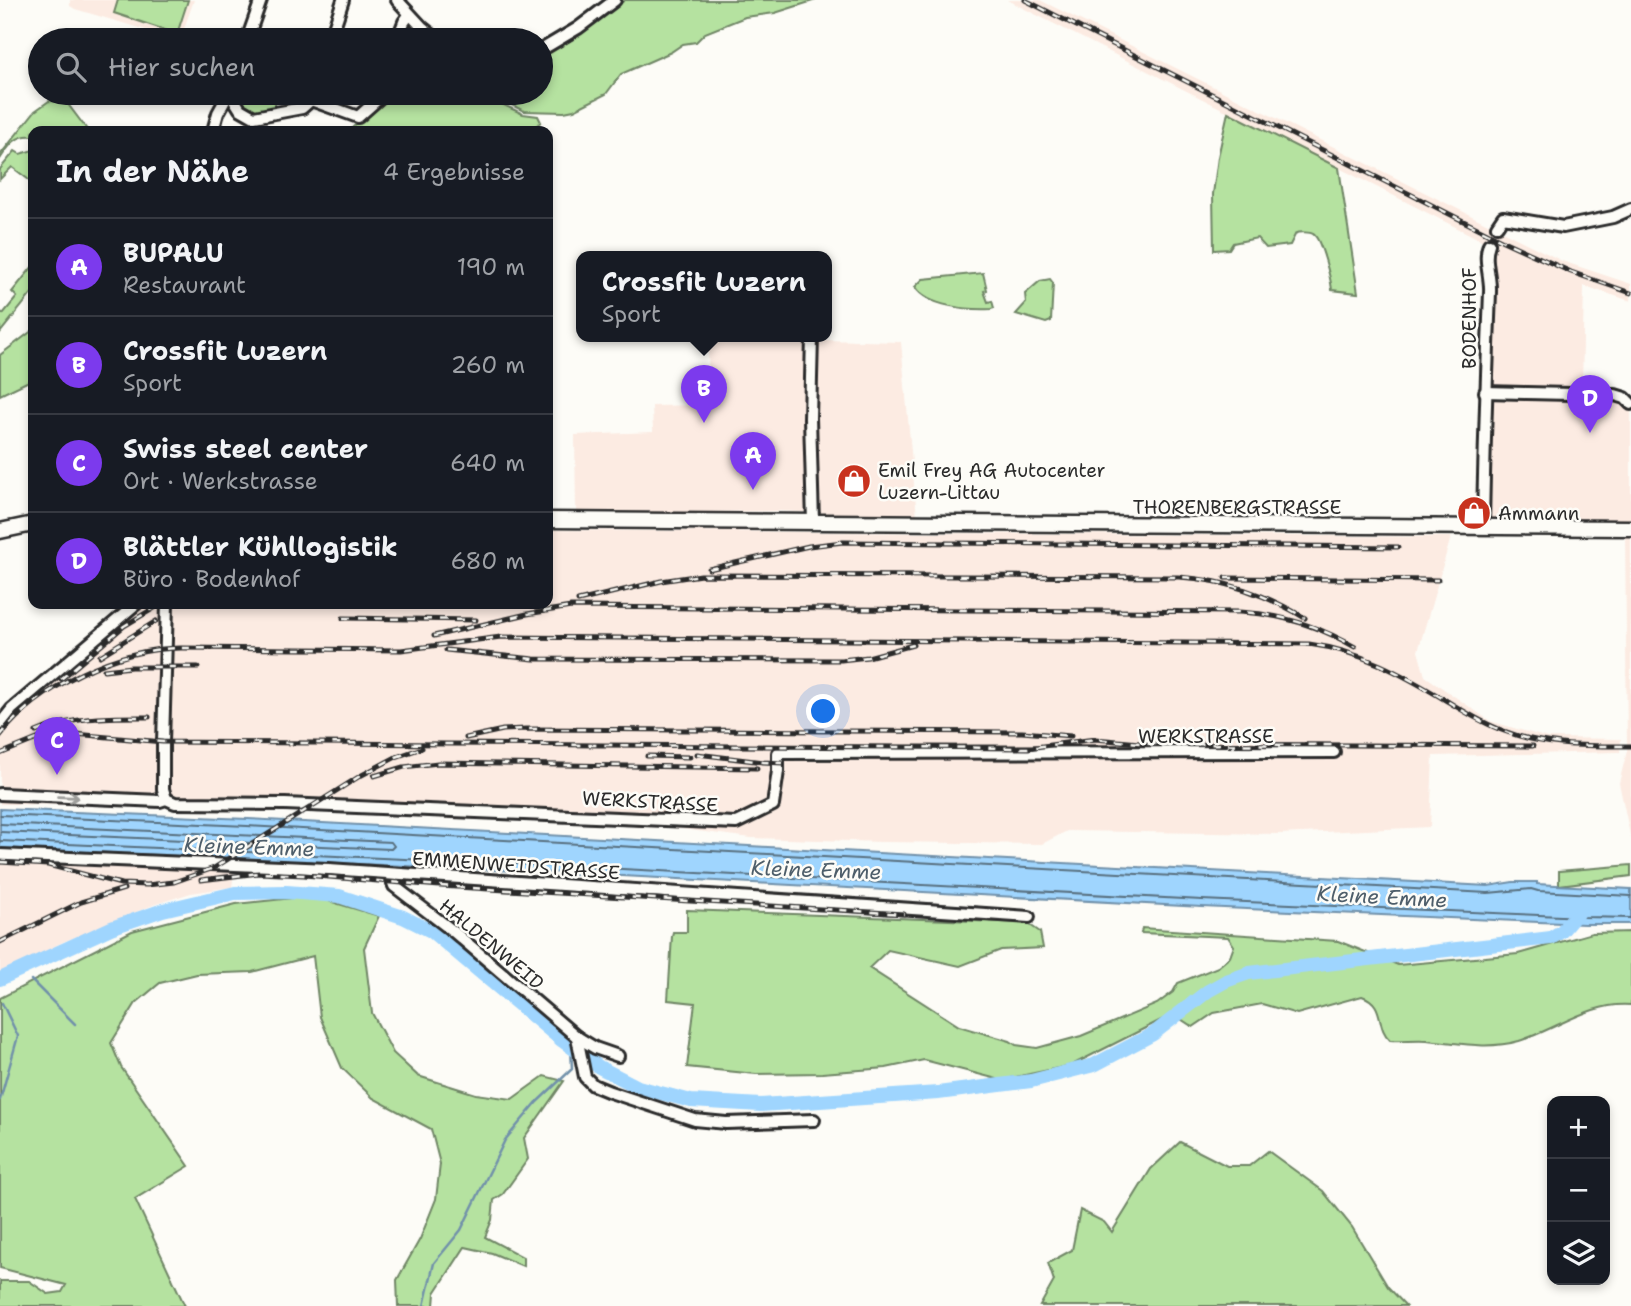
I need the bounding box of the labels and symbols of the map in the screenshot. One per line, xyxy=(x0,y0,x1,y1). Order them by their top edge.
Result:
street label: BODENHOF xyxy=(1457,267,1482,369)
pin: B xyxy=(681,365,727,423)
pin: D xyxy=(1567,375,1613,433)
pin: A xyxy=(730,432,776,490)
place label: Emil Frey AG Autocenter Luzern-Littau xyxy=(878,458,1106,505)
shop icon: Emil Frey AG Autocenter Luzern-Littau xyxy=(835,462,873,500)
shop icon: Ammann xyxy=(1455,494,1493,532)
street label: THORENBERGSTRASSE xyxy=(1133,495,1341,520)
place label: Ammann xyxy=(1498,501,1579,526)
your location xyxy=(806,694,840,728)
pin: C xyxy=(34,717,80,775)
street label: WERKSTRASSE xyxy=(1138,724,1274,749)
street label: WERKSTRASSE xyxy=(581,785,719,818)
one-way arrow xyxy=(56,791,79,804)
water label: Kleine Emme xyxy=(183,831,315,863)
street label: EMMENWEIDSTRASSE xyxy=(411,846,621,885)
water label: Kleine Emme xyxy=(750,854,882,886)
water label: Kleine Emme xyxy=(1316,880,1448,914)
street label: HALDENWEID xyxy=(434,893,549,995)

